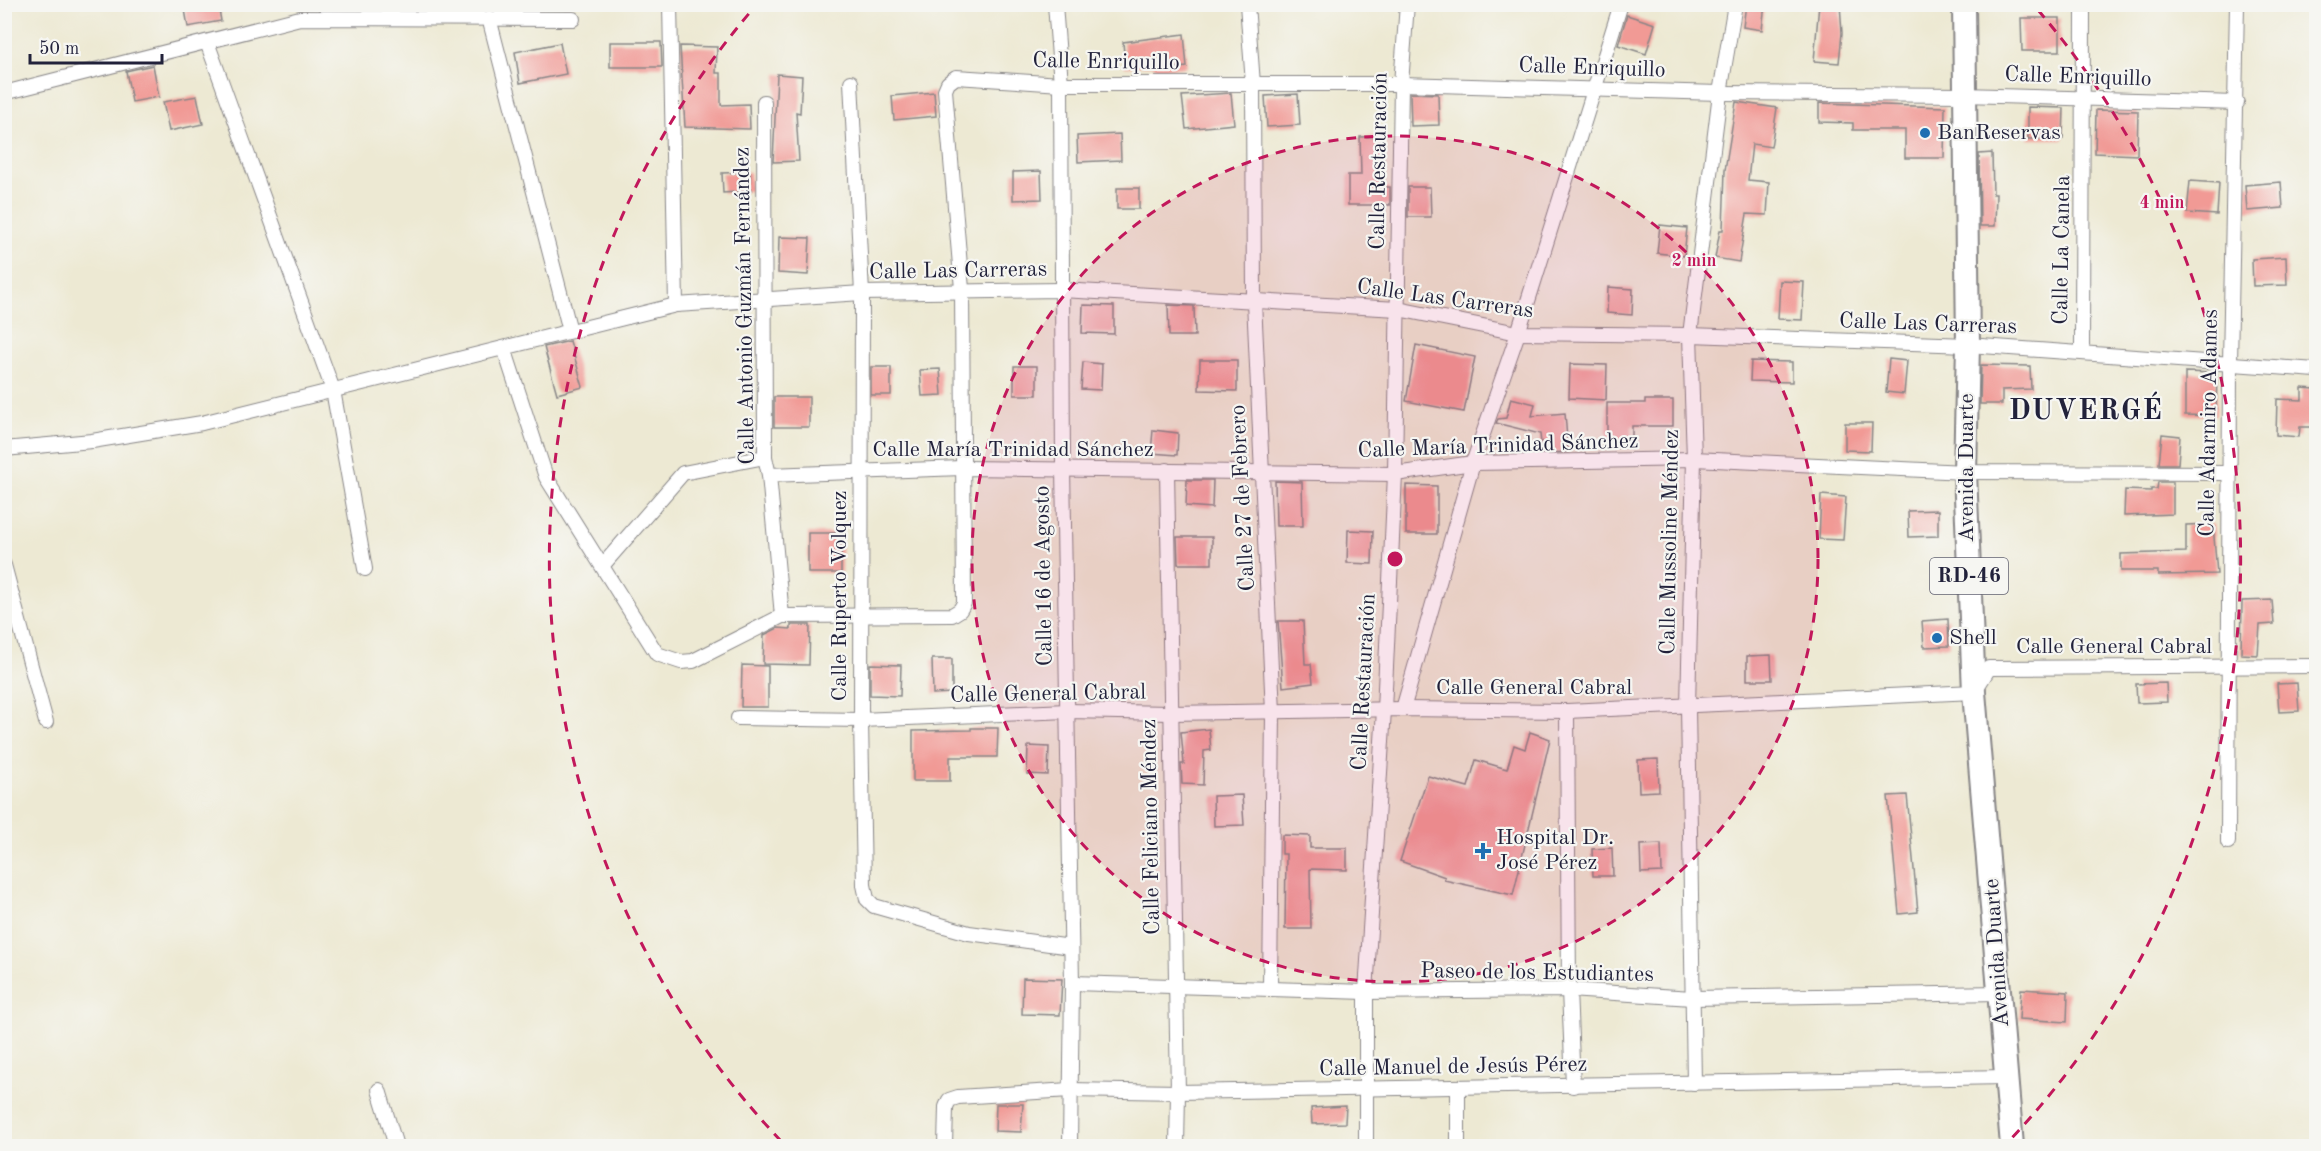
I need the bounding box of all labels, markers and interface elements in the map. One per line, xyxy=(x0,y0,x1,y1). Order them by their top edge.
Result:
scale bar xyxy=(30,27,162,65)
text: 50 m xyxy=(39,40,79,58)
street label: Calle Enriquillo xyxy=(1032,50,1180,74)
street label: Calle Enriquillo xyxy=(1518,54,1666,82)
street label: Calle Enriquillo xyxy=(2004,63,2152,91)
street label: Calle Restauración xyxy=(1366,72,1392,250)
place label: BanReservas xyxy=(1937,122,2061,144)
marker: BanReservas xyxy=(1918,126,1932,140)
street label: Calle Antonio Guzmán Fernández xyxy=(731,147,759,465)
street label: Calle La Canela xyxy=(2050,175,2074,325)
text: 4 min xyxy=(2139,194,2185,212)
text: 2 min xyxy=(1671,252,1717,270)
street label: Calle Las Carreras xyxy=(869,258,1047,284)
street label: Calle Las Carreras xyxy=(1355,276,1535,322)
street label: Calle Adarmiro Adames xyxy=(2196,309,2222,537)
street label: Calle Las Carreras xyxy=(1839,310,2017,338)
district label: DUVERGÉ xyxy=(2009,391,2163,426)
street label: Avenida Duarte xyxy=(1956,393,1978,543)
street label: Calle 27 de Febrero xyxy=(1227,404,1259,592)
street label: Calle Mussoline Méndez xyxy=(1657,429,1683,655)
street label: Calle María Trinidad Sánchez xyxy=(1357,430,1639,462)
street label: Calle María Trinidad Sánchez xyxy=(872,439,1154,461)
street label: Calle 16 de Agosto xyxy=(1031,485,1057,667)
street label: Calle Ruperto Volquez xyxy=(829,491,851,701)
centre of rings xyxy=(1385,549,1405,569)
road number: RD-46 xyxy=(1930,558,2008,594)
street label: Calle Restauración xyxy=(1348,593,1380,771)
place label: Shell xyxy=(1949,627,1997,649)
marker: Shell xyxy=(1930,631,1944,645)
street label: Calle General Cabral xyxy=(2016,636,2212,658)
street label: Calle General Cabral xyxy=(1436,677,1632,699)
street label: Calle General Cabral xyxy=(950,681,1146,707)
street label: Calle Feliciano Méndez xyxy=(1138,719,1164,935)
place label: Hospital Dr. José Pérez xyxy=(1496,827,1614,874)
marker: Hospital Dr. José Pérez xyxy=(1474,842,1492,860)
street label: Avenida Duarte xyxy=(1981,878,2013,1028)
street label: Paseo de los Estudiantes xyxy=(1420,960,1654,986)
street label: Calle Manuel de Jesús Pérez xyxy=(1319,1054,1587,1080)

